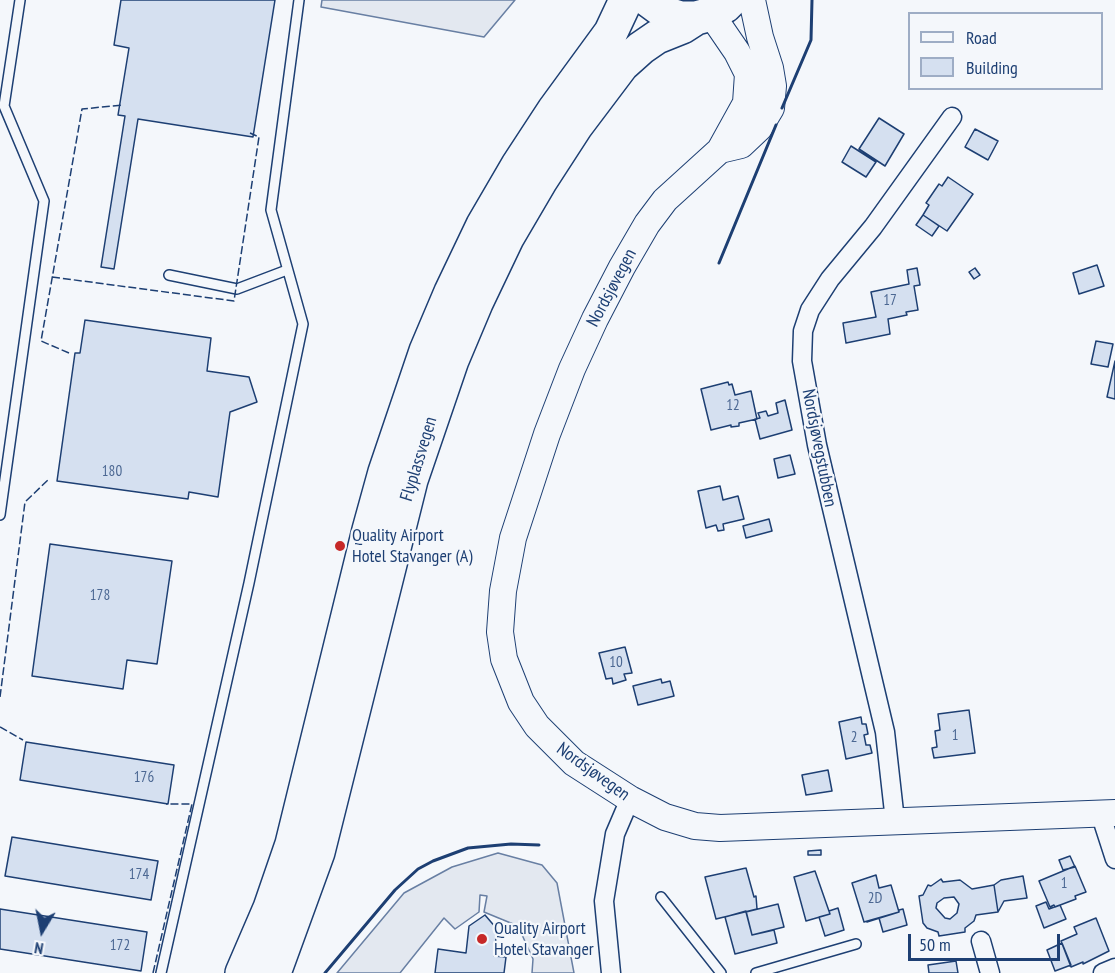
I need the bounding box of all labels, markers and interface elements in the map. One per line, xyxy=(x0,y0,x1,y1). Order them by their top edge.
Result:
legend xyxy=(908,12,1103,90)
text: Road xyxy=(966,26,997,49)
text: Building xyxy=(966,56,1018,79)
street label: Nordsjøvegen xyxy=(582,245,642,331)
house number: 17 xyxy=(883,292,897,310)
street label: Nordsjøvegstubben xyxy=(797,387,841,509)
house number: 12 xyxy=(726,397,740,415)
street label: Flyplassvegen xyxy=(396,414,442,504)
house number: 180 xyxy=(102,463,122,481)
place label: Quality Airport Hotel Stavanger (A) xyxy=(352,525,472,568)
marker: Quality Airport Hotel Stavanger (A) xyxy=(333,539,347,553)
house number: 178 xyxy=(90,587,110,605)
house number: 10 xyxy=(609,654,623,672)
house number: 1 xyxy=(952,727,958,745)
house number: 2 xyxy=(851,729,857,747)
street label: Nordsjøvegen xyxy=(552,738,634,806)
house number: 176 xyxy=(134,769,154,787)
house number: 174 xyxy=(129,866,149,884)
house number: 1 xyxy=(1061,875,1067,893)
house number: 2D xyxy=(868,890,882,908)
north arrow xyxy=(12,901,72,961)
place label: Quality Airport Hotel Stavanger xyxy=(494,918,594,960)
scale bar xyxy=(911,922,1062,960)
marker: Quality Airport Hotel Stavanger xyxy=(475,932,489,946)
text: 50 m xyxy=(919,933,951,956)
house number: 172 xyxy=(110,937,130,955)
text: N xyxy=(33,938,45,959)

